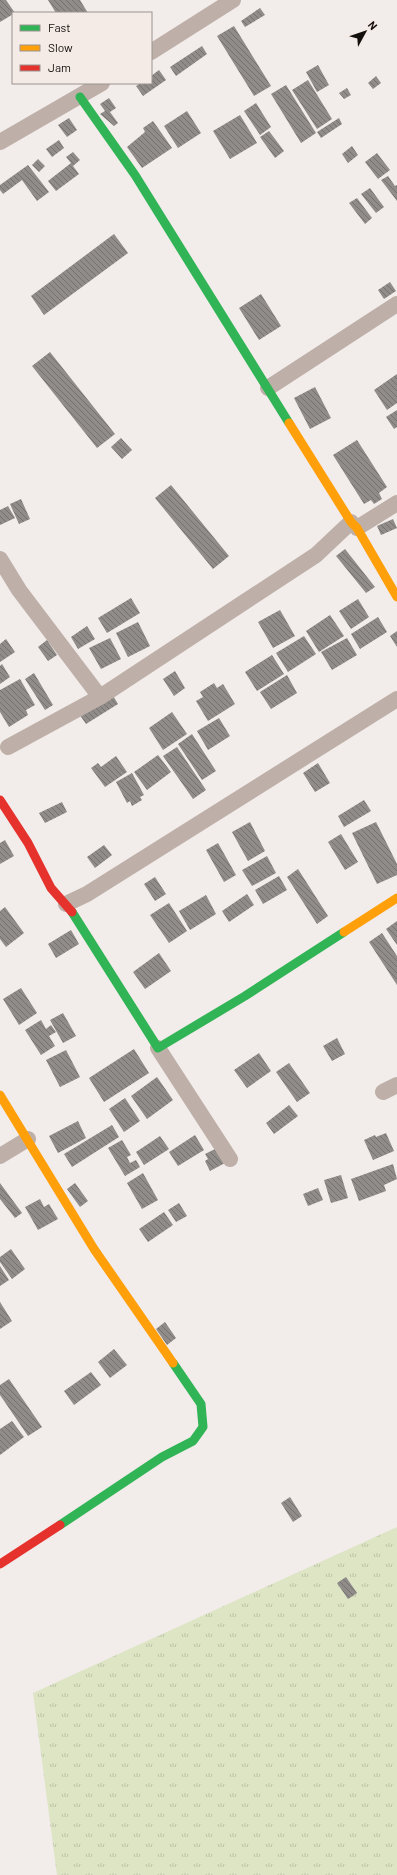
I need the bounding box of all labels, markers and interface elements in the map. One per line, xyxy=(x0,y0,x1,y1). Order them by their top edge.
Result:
legend xyxy=(12,12,152,84)
north arrow xyxy=(345,12,385,52)
text: N xyxy=(366,18,380,32)
text: Fast xyxy=(48,20,71,34)
text: Slow xyxy=(48,40,73,54)
text: Jam xyxy=(48,60,71,74)

